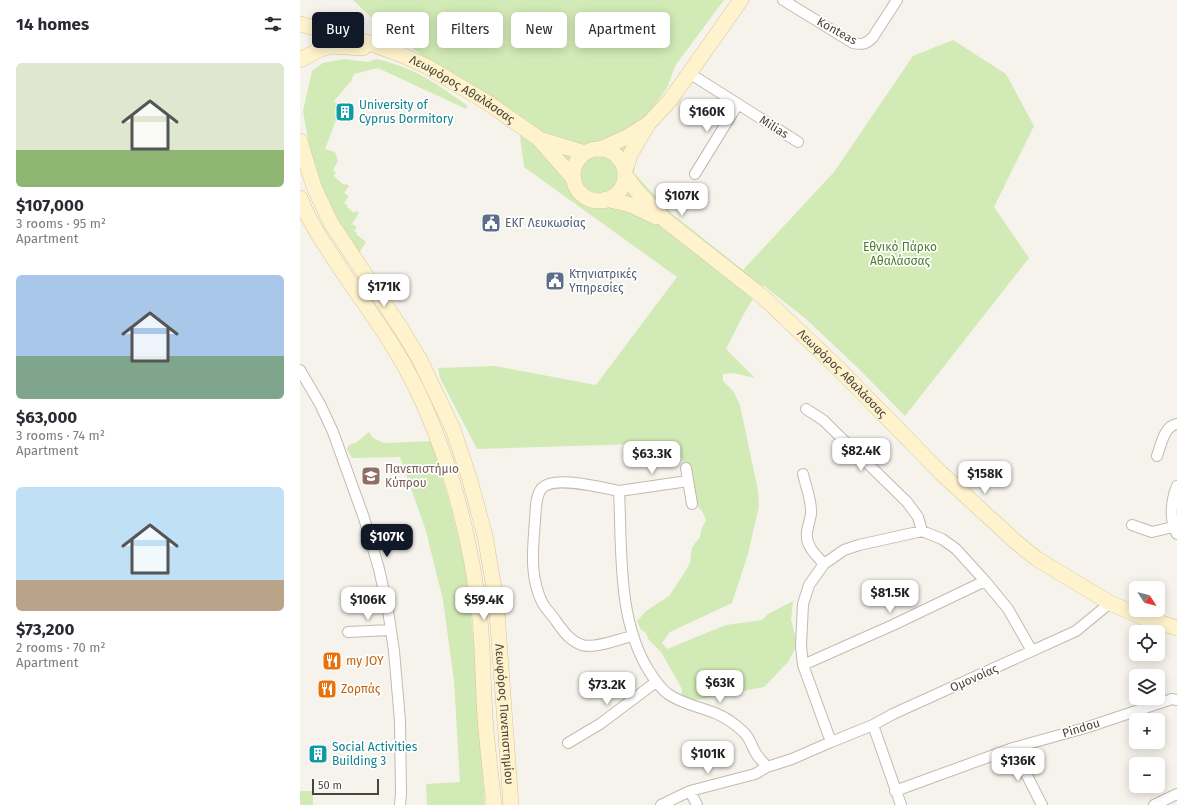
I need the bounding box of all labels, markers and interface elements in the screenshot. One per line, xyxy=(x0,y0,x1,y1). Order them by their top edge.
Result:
chip: Buy xyxy=(312,12,364,48)
chip: Rent xyxy=(372,12,429,48)
chip: Filters xyxy=(437,12,503,48)
chip: New xyxy=(511,12,567,48)
chip: Apartment xyxy=(575,12,670,48)
icon: filters xyxy=(262,13,284,35)
text: 14 homes xyxy=(16,14,89,35)
street label: Konteas xyxy=(815,14,860,48)
street label: Λεωφόρος Αθαλάσσας xyxy=(407,52,518,127)
icon: home xyxy=(114,89,186,161)
place label: University of Cyprus Dormitory xyxy=(359,98,453,126)
pin: $160K xyxy=(679,99,735,133)
building icon: University of Cyprus Dormitory xyxy=(334,101,356,123)
text: $160K xyxy=(689,104,725,119)
street label: Milias xyxy=(757,113,791,142)
pin: $107K xyxy=(654,183,710,217)
text: $107K xyxy=(665,188,699,203)
text: $107,000 xyxy=(16,195,84,216)
public building icon: ΕΚΓ Λευκωσίας xyxy=(480,212,502,234)
text: 3 rooms · 95 m² xyxy=(16,216,106,231)
place label: ΕΚΓ Λευκωσίας xyxy=(505,216,586,230)
text: Apartment xyxy=(16,231,78,246)
park label: Εθνικό Πάρκο Αθαλάσσας xyxy=(863,240,937,268)
place label: Κτηνιατρικές Υπηρεσίες xyxy=(569,267,637,295)
public building icon: Κτηνιατρικές Υπηρεσίες xyxy=(544,270,566,292)
pin: $171K xyxy=(356,274,412,308)
text: $171K xyxy=(368,279,400,294)
icon: home xyxy=(114,301,186,373)
street label: Λεωφόρος Αθαλάσσας xyxy=(794,326,890,421)
text: $63,000 xyxy=(16,407,77,428)
text: 3 rooms · 74 m² xyxy=(16,428,105,443)
pin: $82.4K xyxy=(828,438,894,472)
pin: $63.3K xyxy=(619,441,685,475)
text: Apartment xyxy=(16,443,78,458)
text: $82.4K xyxy=(841,443,881,458)
text: $63.3K xyxy=(632,446,672,461)
pin: $158K xyxy=(957,461,1013,495)
place label: Πανεπιστήμιο Κύπρου xyxy=(385,462,459,490)
school or university icon: Πανεπιστήμιο Κύπρου xyxy=(360,465,382,487)
text: $158K xyxy=(967,466,1003,481)
icon: home xyxy=(114,513,186,585)
pin: $107K xyxy=(359,524,415,558)
text: $107K xyxy=(370,529,404,544)
pin: $81.5K xyxy=(857,580,923,614)
north arrow xyxy=(1129,581,1165,617)
map controls xyxy=(1129,581,1165,793)
text: $81.5K xyxy=(871,585,909,600)
pin: $106K xyxy=(340,587,396,621)
pin: $59.4K xyxy=(451,587,517,621)
text: $106K xyxy=(350,592,386,607)
text: $59.4K xyxy=(464,592,504,607)
text: $73,200 xyxy=(16,619,74,640)
button: locate xyxy=(1129,625,1165,661)
text: 2 rooms · 70 m² xyxy=(16,640,106,655)
street label: Λεωφόρος Πανεπιστημίου xyxy=(492,643,517,785)
restaurant icon: my JOY xyxy=(321,650,343,672)
place label: my JOY xyxy=(346,654,384,668)
text: Apartment xyxy=(16,655,78,670)
street label: Ομονοίας xyxy=(948,661,1000,695)
button: layers xyxy=(1129,669,1165,705)
pin: $63K xyxy=(696,670,744,704)
pin: $73.2K xyxy=(574,672,640,706)
text: $63K xyxy=(705,675,735,690)
text: $73.2K xyxy=(588,677,626,692)
restaurant icon: Ζορπάς xyxy=(316,678,338,700)
place label: Ζορπάς xyxy=(341,682,381,696)
button: + xyxy=(1129,713,1165,749)
street label: Pindou xyxy=(1061,716,1101,740)
place label: Social Activities Building 3 xyxy=(332,740,418,768)
pin: $101K xyxy=(680,741,736,775)
building icon: Social Activities Building 3 xyxy=(307,743,329,765)
text: $101K xyxy=(691,746,725,761)
pin: $136K xyxy=(990,748,1046,782)
text: $136K xyxy=(1000,753,1036,768)
button: − xyxy=(1129,757,1165,793)
scale bar xyxy=(312,777,379,796)
text: 50 m xyxy=(318,779,342,792)

